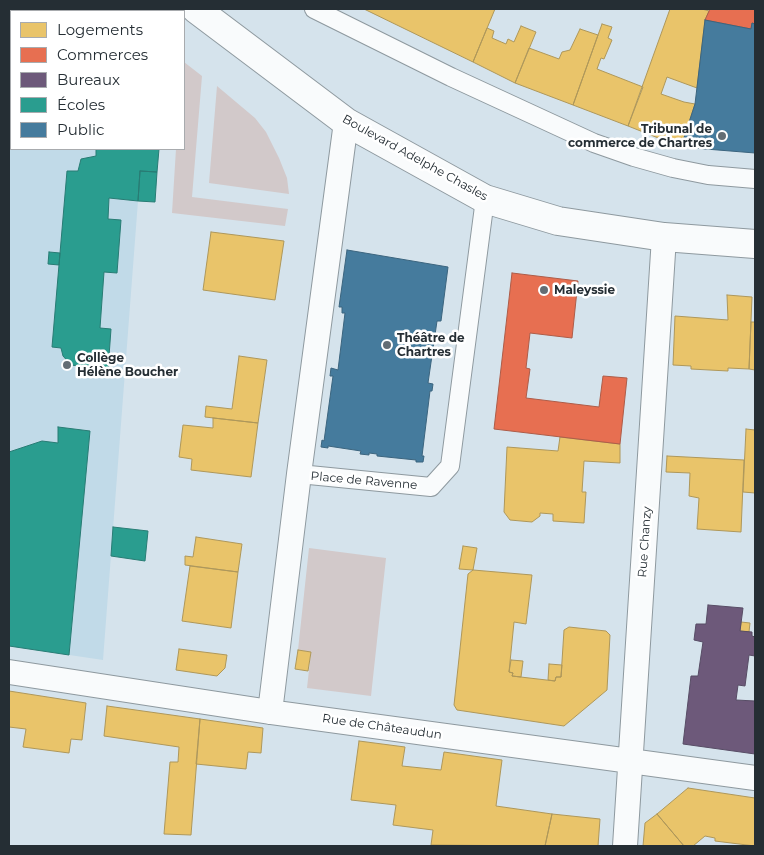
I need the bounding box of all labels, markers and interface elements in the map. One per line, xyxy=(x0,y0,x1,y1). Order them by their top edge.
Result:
legend xyxy=(10,10,185,150)
text: Logements xyxy=(57,20,143,39)
text: Commerces xyxy=(57,45,148,64)
text: Bureaux xyxy=(57,70,120,89)
text: Écoles xyxy=(57,95,105,114)
street label: Boulevard Adelphe Chasles xyxy=(340,112,490,204)
text: Public xyxy=(57,120,105,139)
place label: Tribunal de commerce de Chartres xyxy=(568,122,712,150)
marker: Tribunal de commerce de Chartres xyxy=(716,130,728,142)
place label: Maleyssie xyxy=(554,283,615,297)
marker: Maleyssie xyxy=(538,284,550,296)
place label: Théâtre de Chartres xyxy=(397,331,465,359)
marker: Théâtre de Chartres xyxy=(381,339,393,351)
place label: Collège Hélène Boucher xyxy=(77,351,178,379)
marker: Collège Hélène Boucher xyxy=(61,359,73,371)
street label: Place de Ravenne xyxy=(310,469,418,493)
street label: Rue Chanzy xyxy=(635,506,655,578)
street label: Rue de Châteaudun xyxy=(321,711,443,743)

